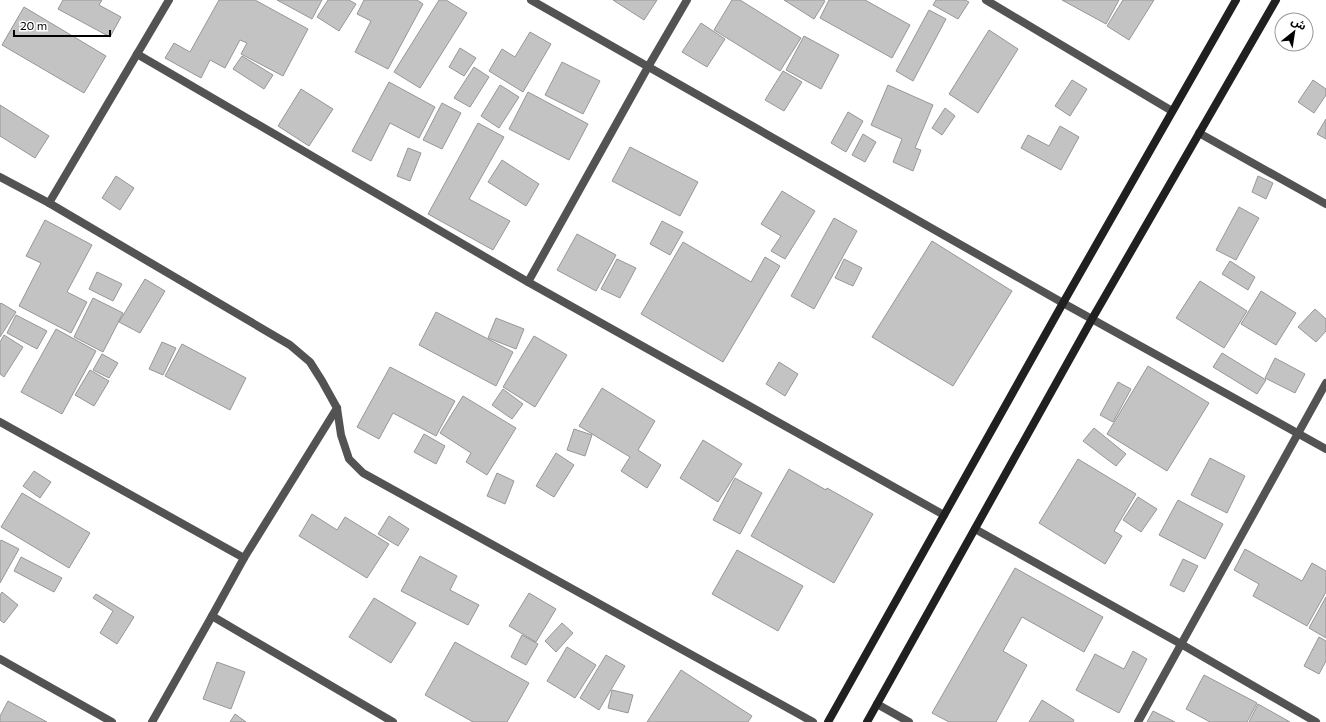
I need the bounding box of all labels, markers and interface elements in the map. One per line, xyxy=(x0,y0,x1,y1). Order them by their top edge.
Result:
scale bar xyxy=(14,12,110,38)
north arrow xyxy=(1274,12,1314,52)
text: ش xyxy=(1289,14,1309,33)
text: 20 m xyxy=(20,18,47,32)

